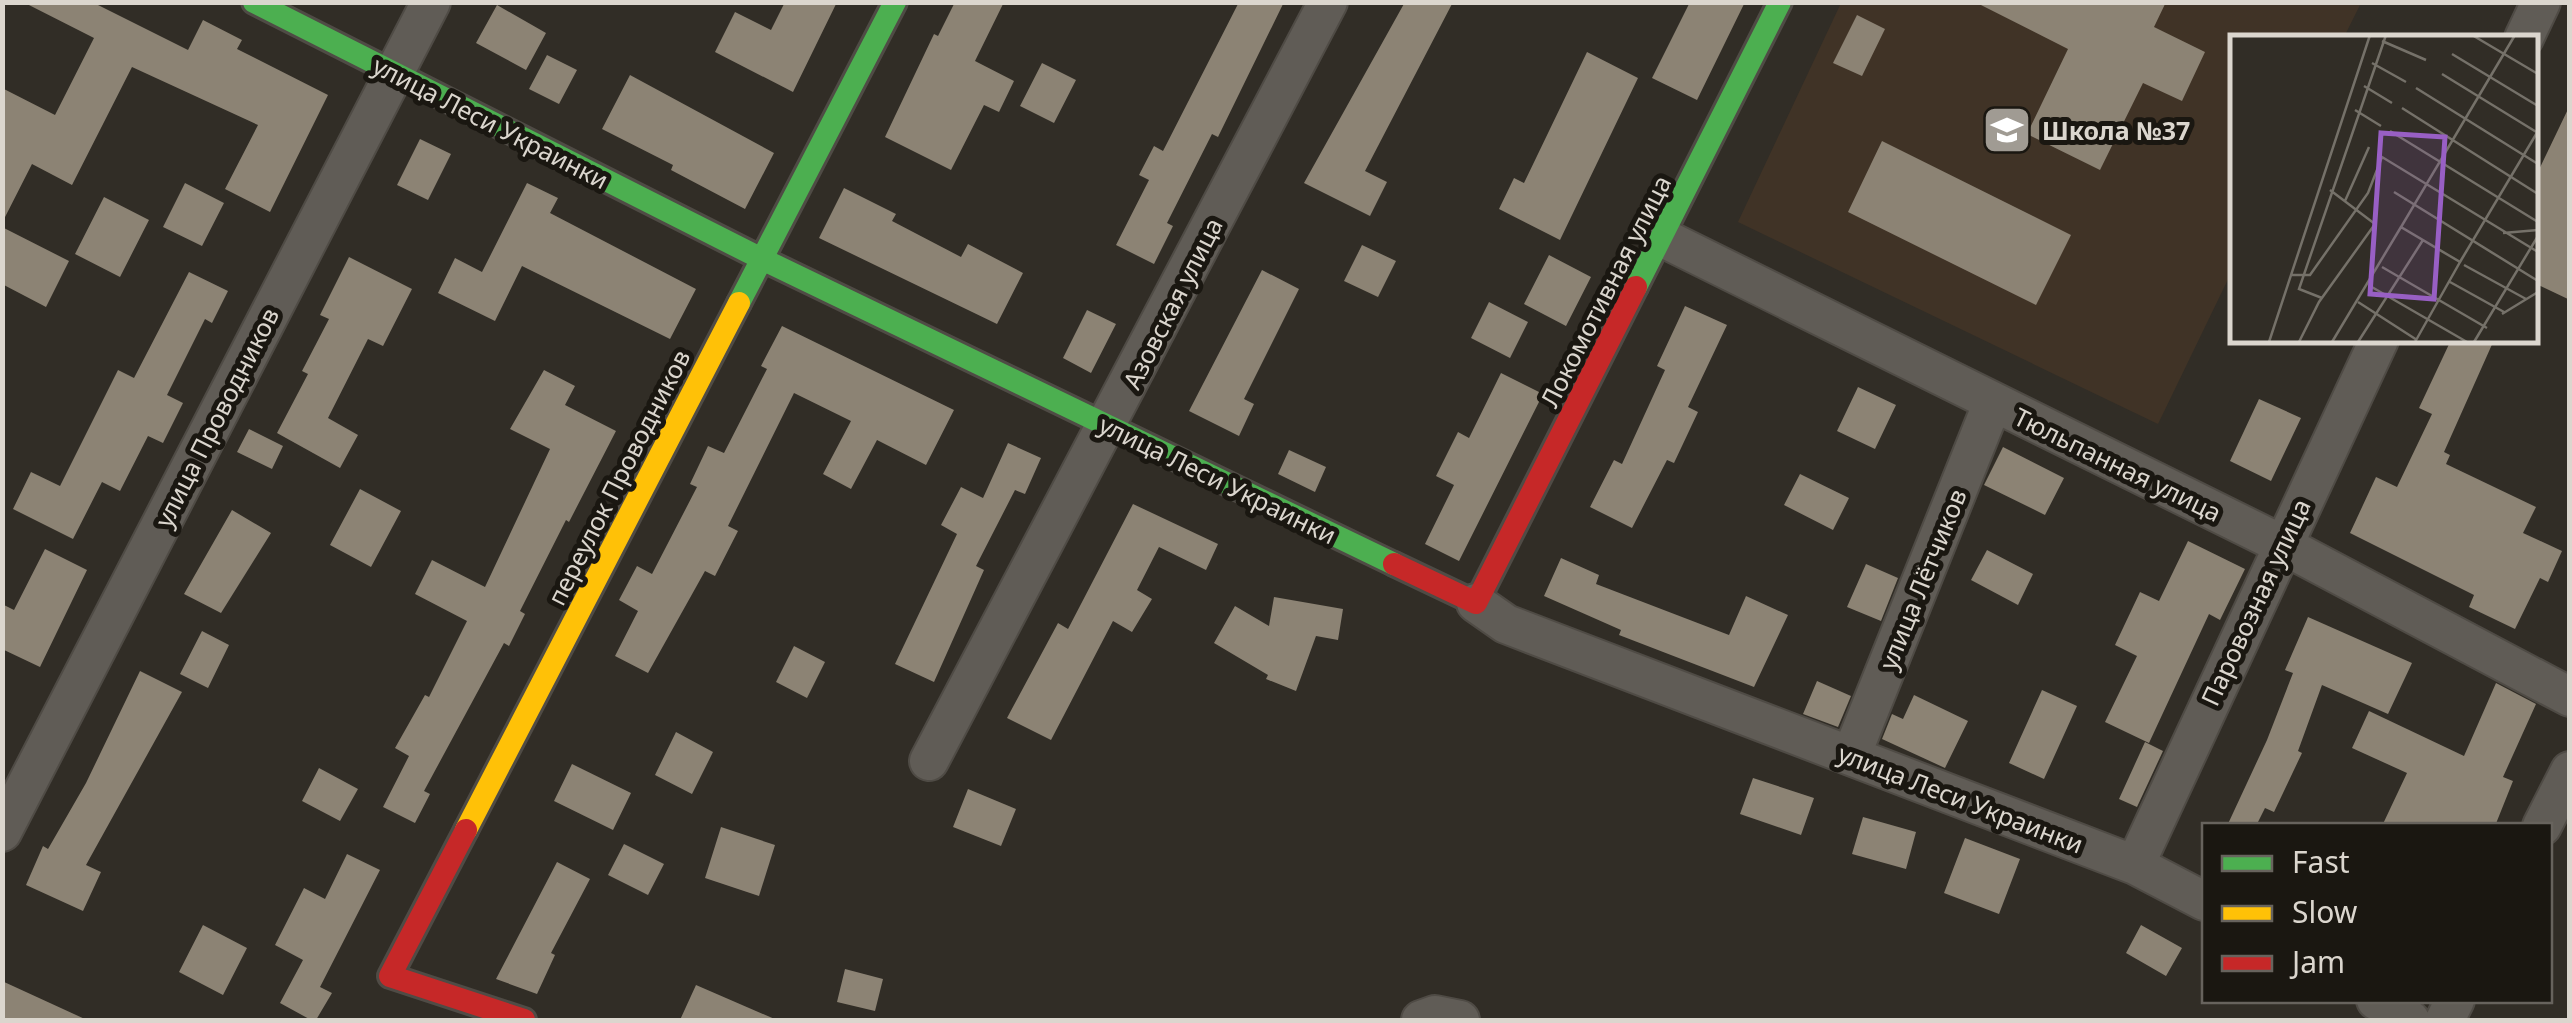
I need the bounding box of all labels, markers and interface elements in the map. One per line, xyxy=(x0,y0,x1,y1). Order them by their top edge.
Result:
inset map xyxy=(2230,35,2537,342)
street label: улица Леси Украинки xyxy=(367,48,615,196)
school or university icon: Школа №37 xyxy=(1981,104,2033,156)
place label: Школа №37 xyxy=(2042,113,2190,147)
street label: Локомотивная улица xyxy=(1532,169,1678,413)
street label: Азовская улица xyxy=(1114,212,1230,394)
street label: улица Проводников xyxy=(146,301,286,533)
street label: переулок Проводников xyxy=(539,343,697,611)
street label: Тюльпанная улица xyxy=(2009,399,2227,529)
street label: улица Леси Украинки xyxy=(1094,407,1342,551)
street label: улица Лётчиков xyxy=(1870,484,1974,674)
street label: Паровозная улица xyxy=(2192,493,2318,711)
street label: улица Леси Украинки xyxy=(1833,736,2089,860)
legend xyxy=(2202,823,2552,1003)
text: Fast xyxy=(2292,841,2350,882)
text: Slow xyxy=(2292,891,2358,932)
text: Jam xyxy=(2289,941,2345,982)

